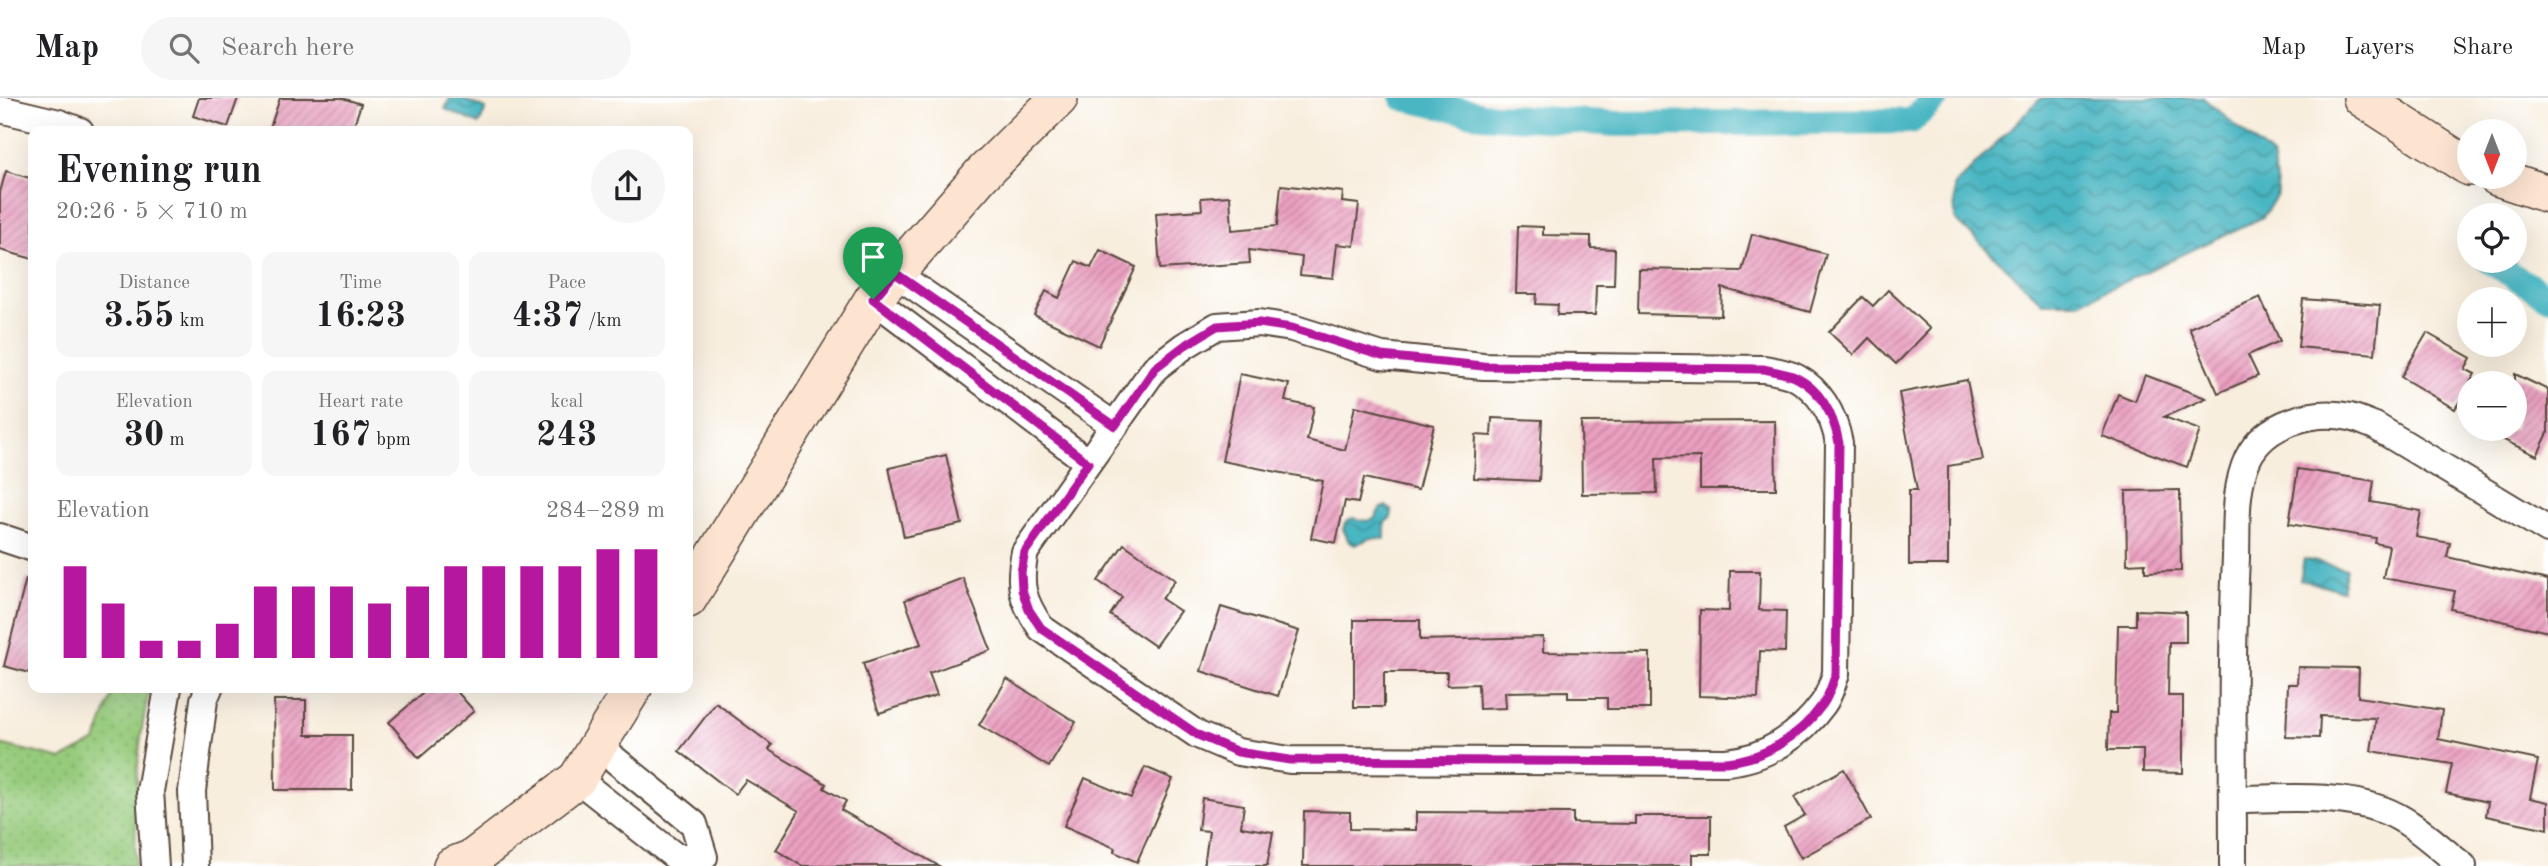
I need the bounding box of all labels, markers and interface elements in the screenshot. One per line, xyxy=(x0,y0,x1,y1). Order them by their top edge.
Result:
search box xyxy=(141,17,631,80)
icon: search xyxy=(165,29,203,67)
text: Map xyxy=(35,32,99,65)
text: Search here xyxy=(221,35,354,61)
text: Map xyxy=(2262,36,2306,60)
text: Layers xyxy=(2344,36,2414,60)
text: Share xyxy=(2452,36,2513,60)
north arrow xyxy=(2457,119,2527,189)
map controls xyxy=(2457,119,2527,441)
button: share xyxy=(591,149,665,223)
text: Evening run xyxy=(56,153,262,191)
text: 20:26 · 5 × 710 m xyxy=(56,200,248,223)
button: locate xyxy=(2457,203,2527,273)
pin xyxy=(843,227,903,299)
icon: arrive xyxy=(854,238,892,276)
text: Distance xyxy=(118,274,190,293)
text: Time xyxy=(339,274,382,293)
text: Pace xyxy=(548,274,586,293)
button: + xyxy=(2457,287,2527,357)
text: 3.55 xyxy=(104,299,174,334)
text: 16:23 xyxy=(315,299,406,334)
text: 4:37 xyxy=(512,299,583,334)
text: km xyxy=(174,312,205,331)
text: /km xyxy=(583,312,622,331)
button: − xyxy=(2457,371,2527,441)
text: Elevation xyxy=(116,393,193,412)
text: Heart rate xyxy=(318,393,403,412)
text: kcal xyxy=(550,393,583,412)
text: 30 xyxy=(124,418,164,453)
text: 167 xyxy=(310,418,371,453)
text: 243 xyxy=(536,418,597,453)
text: m xyxy=(164,431,185,450)
text: bpm xyxy=(371,431,411,450)
text: Elevation xyxy=(56,499,150,522)
text: 284–289 m xyxy=(546,499,665,522)

